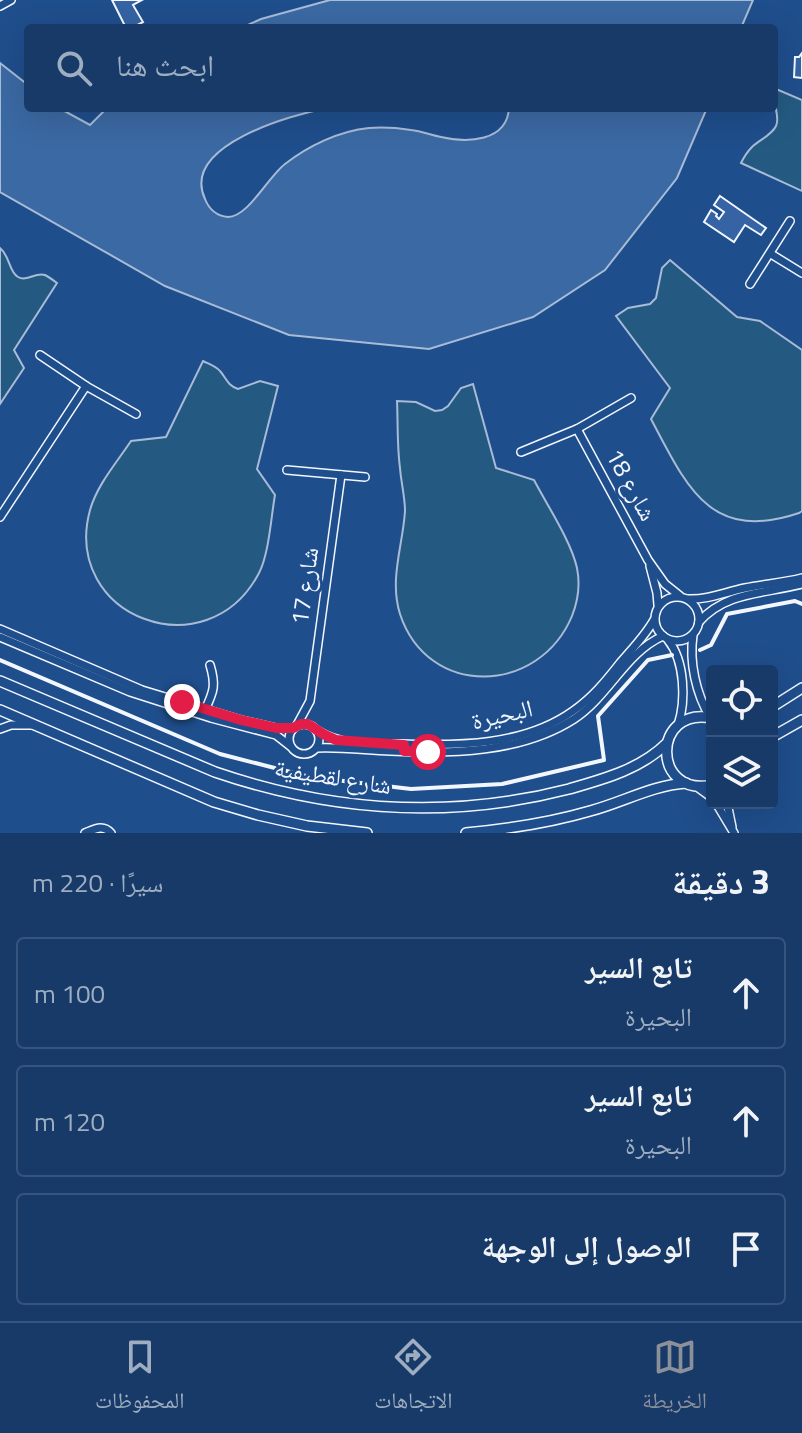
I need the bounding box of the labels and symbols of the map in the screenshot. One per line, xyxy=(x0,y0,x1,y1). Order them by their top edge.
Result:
street label: شارع 18 xyxy=(597,442,666,527)
street label: شارع 17 xyxy=(281,545,327,627)
route end xyxy=(164,684,200,720)
street label: البحيرة xyxy=(468,690,536,739)
route start xyxy=(410,734,446,770)
street label: شارع لقطيفية xyxy=(272,749,394,803)

